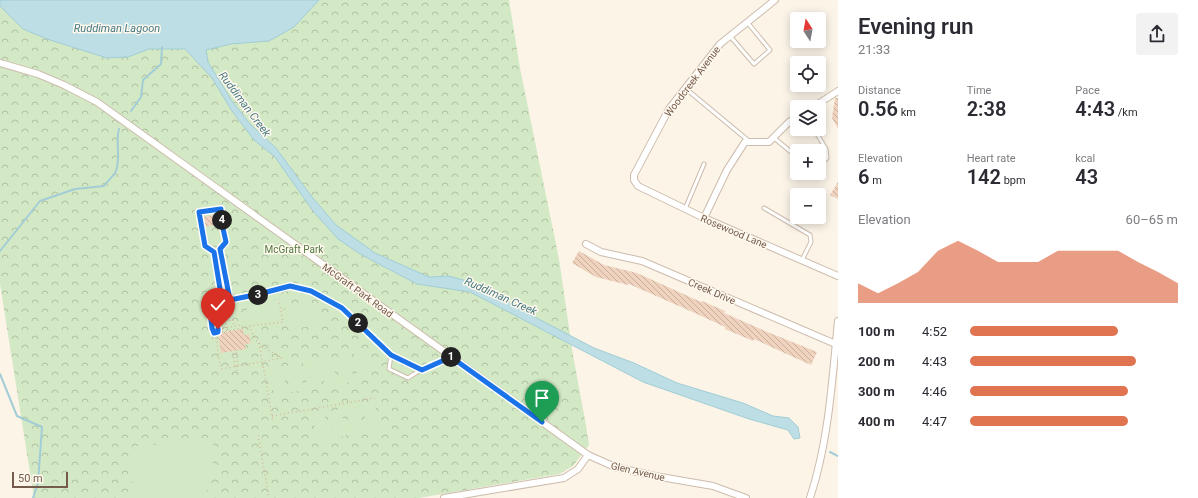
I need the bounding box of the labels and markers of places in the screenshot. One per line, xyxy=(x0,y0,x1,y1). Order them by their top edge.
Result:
pin: 4 xyxy=(212,210,232,230)
pin: 3 xyxy=(248,285,268,305)
pin xyxy=(201,288,235,329)
pin: 2 xyxy=(348,313,368,333)
pin: 1 xyxy=(441,347,461,367)
pin xyxy=(525,381,559,422)

